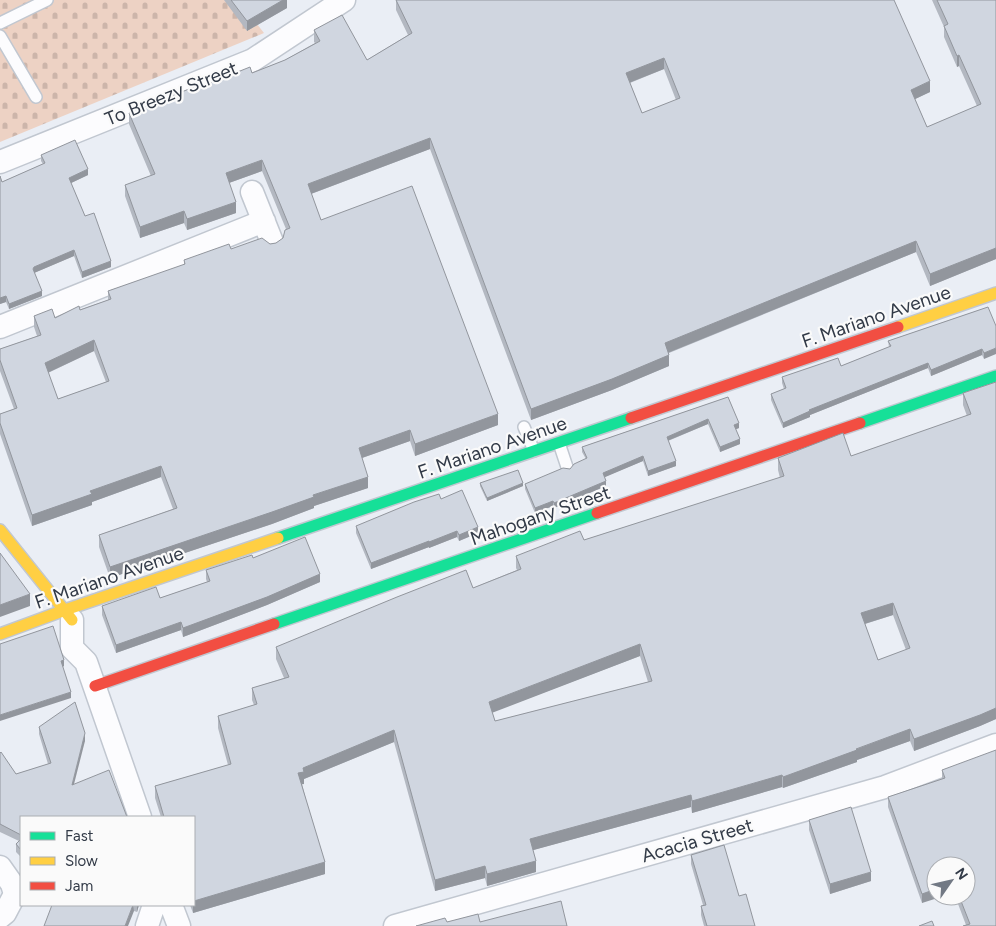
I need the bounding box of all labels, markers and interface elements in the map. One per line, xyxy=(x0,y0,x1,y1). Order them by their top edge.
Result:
street label: To Breezy Street xyxy=(101,56,241,131)
street label: F. Mariano Avenue xyxy=(799,280,954,353)
street label: F. Mariano Avenue xyxy=(415,411,570,484)
street label: Mahogany Street xyxy=(467,481,613,550)
street label: F. Mariano Avenue xyxy=(32,541,187,614)
street label: Acacia Street xyxy=(639,814,756,867)
legend xyxy=(20,816,195,906)
text: Fast xyxy=(65,827,94,845)
text: Slow xyxy=(65,852,98,870)
north arrow xyxy=(926,856,976,906)
text: N xyxy=(951,865,971,883)
text: Jam xyxy=(65,877,93,895)

